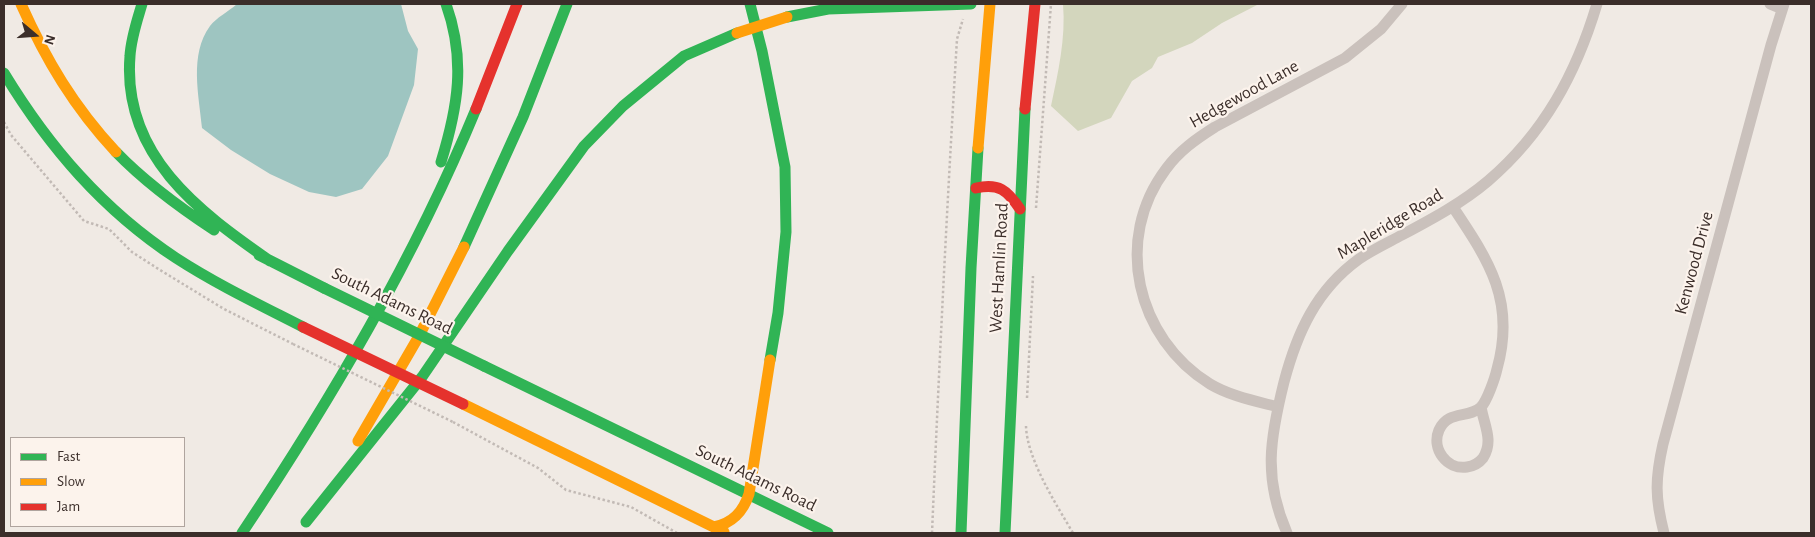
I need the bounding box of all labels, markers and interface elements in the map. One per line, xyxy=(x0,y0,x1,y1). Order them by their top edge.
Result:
north arrow xyxy=(10,10,60,60)
text: N xyxy=(41,33,57,46)
street label: Hedgewood Lane xyxy=(1186,55,1302,133)
street label: Mapleridge Road xyxy=(1333,184,1447,264)
street label: West Hamlin Road xyxy=(985,202,1013,334)
street label: Kenwood Drive xyxy=(1670,209,1718,317)
street label: South Adams Road xyxy=(328,262,456,340)
legend xyxy=(10,437,185,527)
street label: South Adams Road xyxy=(692,439,820,517)
text: Fast xyxy=(57,449,80,464)
text: Slow xyxy=(57,474,85,489)
text: Jam xyxy=(57,499,80,514)

